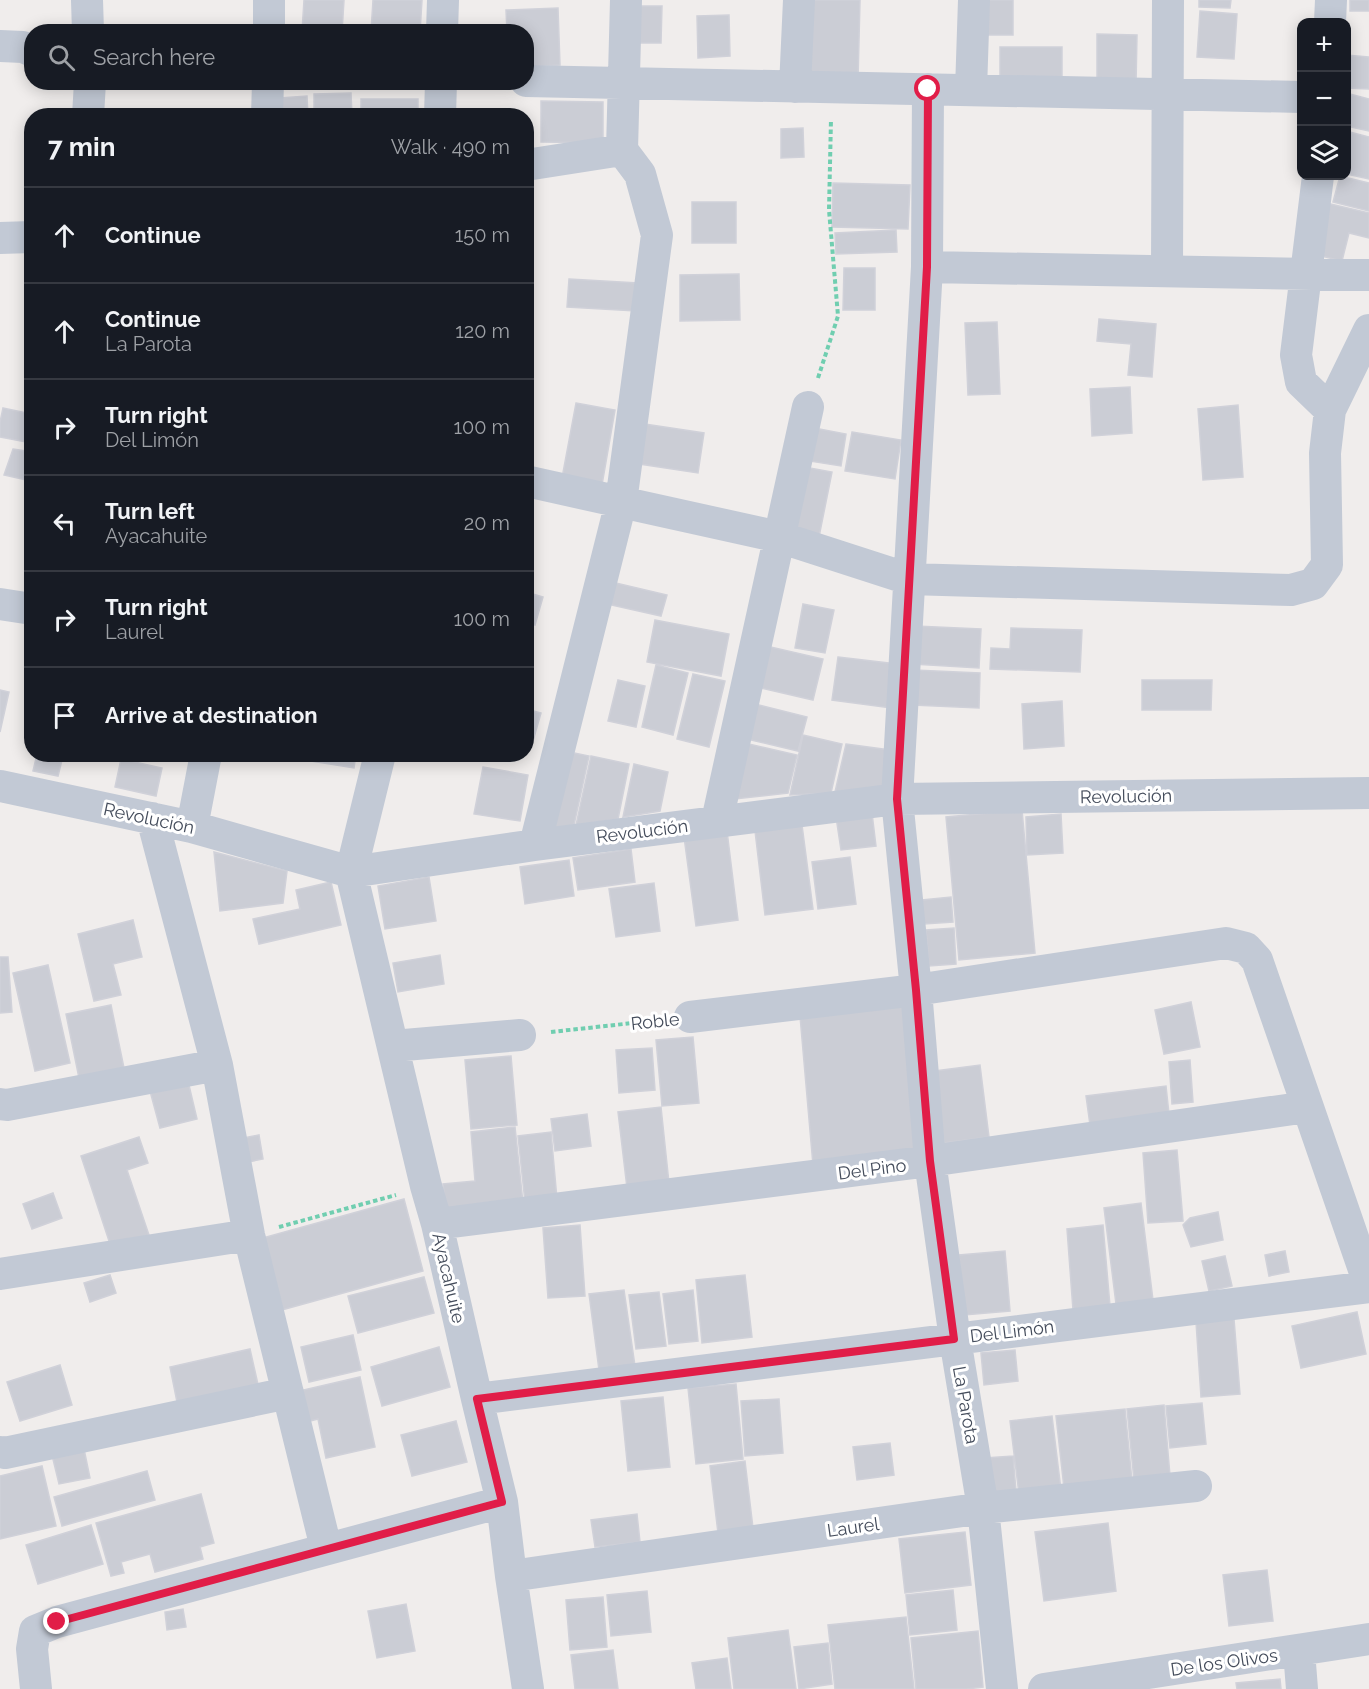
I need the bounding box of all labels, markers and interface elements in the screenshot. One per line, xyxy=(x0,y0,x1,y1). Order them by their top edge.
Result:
map controls xyxy=(1297,18,1351,180)
button: + xyxy=(1297,18,1351,72)
search box xyxy=(24,24,534,90)
icon: search xyxy=(45,41,78,74)
text: Search here xyxy=(93,44,215,70)
button: − xyxy=(1297,72,1351,126)
route start xyxy=(914,75,940,101)
button: layers xyxy=(1297,126,1351,180)
text: 7 min xyxy=(48,132,115,162)
text: Walk · 490 m xyxy=(391,135,510,159)
icon: ahead xyxy=(48,219,81,252)
text: Continue xyxy=(105,222,201,248)
text: 150 m xyxy=(455,223,510,247)
text: Continue xyxy=(105,306,201,332)
icon: ahead xyxy=(48,315,81,348)
text: 120 m xyxy=(455,319,510,343)
text: La Parota xyxy=(105,332,192,356)
text: Turn right xyxy=(105,402,208,428)
icon: right xyxy=(48,411,81,444)
text: 100 m xyxy=(453,415,510,439)
text: Del Limón xyxy=(105,428,199,452)
text: Turn left xyxy=(105,498,195,524)
icon: left xyxy=(48,507,81,540)
text: 20 m xyxy=(464,511,510,535)
text: Ayacahuite xyxy=(105,524,207,548)
text: Turn right xyxy=(105,594,208,620)
icon: right xyxy=(48,603,81,636)
text: 100 m xyxy=(453,607,510,631)
text: Laurel xyxy=(105,620,163,644)
icon: arrive xyxy=(48,699,81,732)
text: Arrive at destination xyxy=(105,702,318,728)
street label: Revolución xyxy=(1080,785,1172,807)
street label: Revolución xyxy=(102,798,196,838)
street label: Revolución xyxy=(595,815,689,847)
street label: Roble xyxy=(630,1008,681,1034)
street label: Del Pino xyxy=(837,1154,908,1184)
street label: Ayacahuite xyxy=(428,1231,470,1326)
street label: Del Limón xyxy=(969,1315,1055,1347)
street label: La Parota xyxy=(949,1365,983,1445)
street label: Laurel xyxy=(826,1513,881,1541)
route end xyxy=(43,1608,69,1634)
street label: De los Olivos xyxy=(1169,1644,1279,1680)

